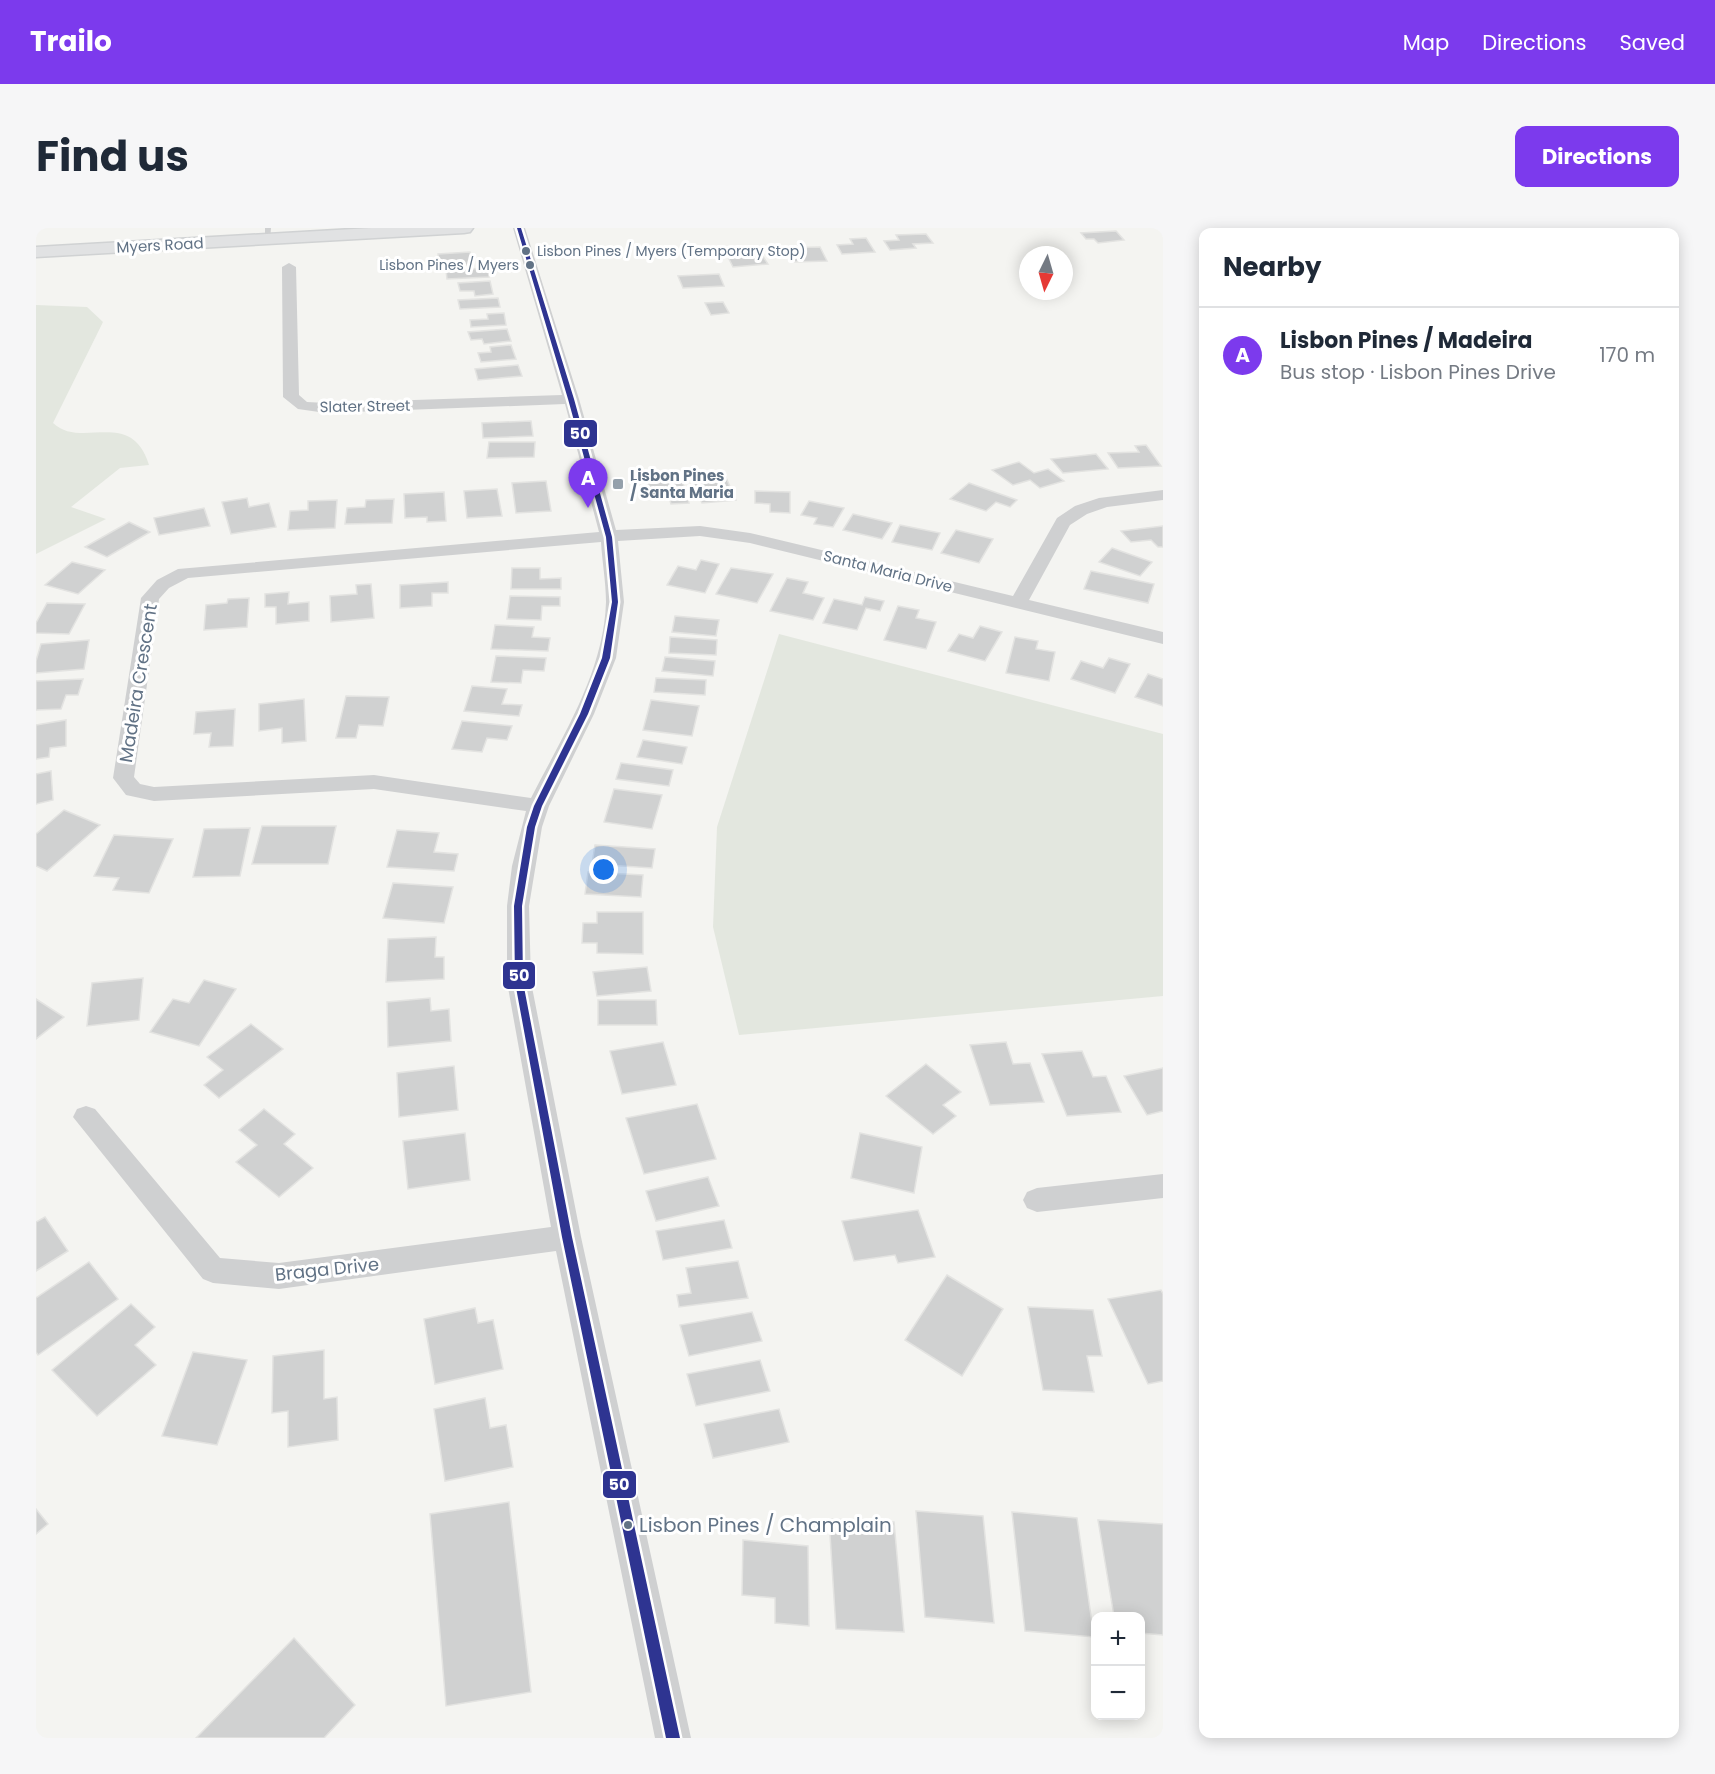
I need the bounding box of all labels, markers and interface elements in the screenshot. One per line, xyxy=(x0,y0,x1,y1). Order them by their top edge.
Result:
text: Trailo xyxy=(30,22,112,61)
text: Map xyxy=(1403,28,1449,57)
text: Directions xyxy=(1482,28,1586,57)
text: Saved xyxy=(1619,28,1685,57)
button: Directions xyxy=(1515,126,1679,187)
text: Find us xyxy=(36,127,189,186)
street label: Myers Road xyxy=(116,232,204,258)
place label: Lisbon Pines / Myers (Temporary Stop) xyxy=(537,241,806,261)
marker: Lisbon Pines / Myers (Temporary Stop) xyxy=(520,245,532,257)
north arrow xyxy=(1019,246,1073,300)
text: Nearby xyxy=(1223,249,1321,285)
place label: Lisbon Pines / Myers xyxy=(379,255,519,275)
marker: Lisbon Pines / Myers xyxy=(524,259,536,271)
text: Lisbon Pines / Madeira xyxy=(1280,325,1532,356)
text: A xyxy=(1235,341,1250,369)
text: 170 m xyxy=(1599,341,1655,369)
text: Bus stop · Lisbon Pines Drive xyxy=(1280,358,1556,386)
street label: Slater Street xyxy=(319,395,411,417)
line badge: 50 xyxy=(563,419,598,448)
text: 50 xyxy=(570,422,590,445)
pin: A xyxy=(568,458,608,508)
place label: Lisbon Pines / Santa Maria xyxy=(630,465,734,503)
marker: Lisbon Pines / Santa Maria xyxy=(611,477,625,491)
street label: Santa Maria Drive xyxy=(821,545,955,597)
street label: Madeira Crescent xyxy=(113,602,163,764)
your location xyxy=(589,855,618,884)
line badge: 50 xyxy=(502,961,536,990)
text: 50 xyxy=(509,964,529,987)
street label: Braga Drive xyxy=(274,1251,380,1287)
line badge: 50 xyxy=(602,1470,637,1499)
text: 50 xyxy=(609,1473,629,1496)
place label: Lisbon Pines / Champlain xyxy=(639,1511,892,1539)
marker: Lisbon Pines / Champlain xyxy=(622,1519,634,1531)
map controls xyxy=(1091,1612,1145,1720)
button: + xyxy=(1091,1612,1145,1666)
button: − xyxy=(1091,1666,1145,1720)

